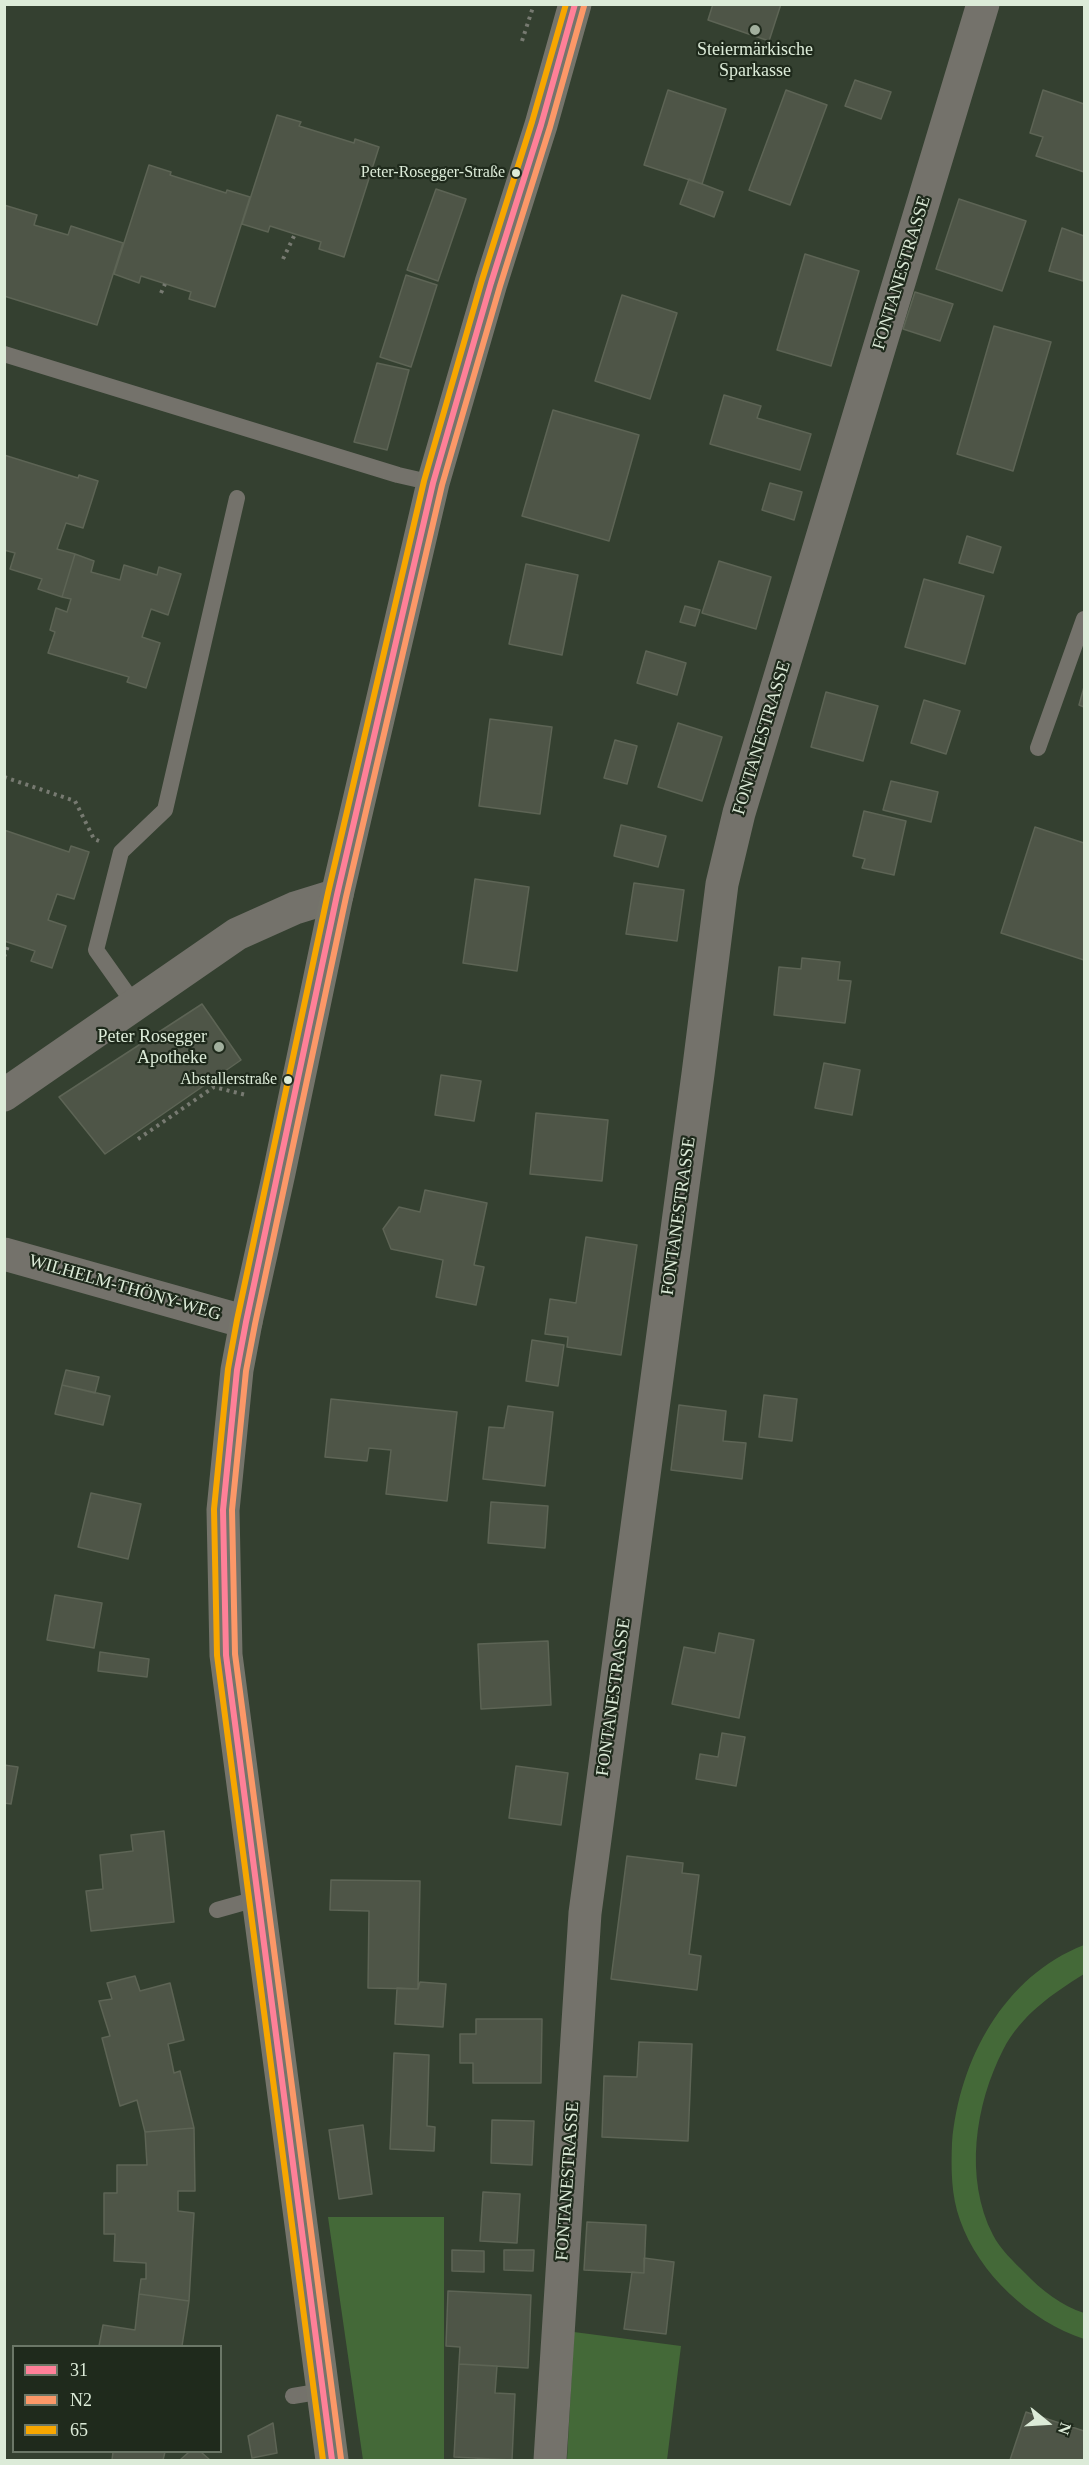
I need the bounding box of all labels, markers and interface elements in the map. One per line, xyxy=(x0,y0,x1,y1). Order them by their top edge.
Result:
marker: Steiermärkische Sparkasse xyxy=(748,23,762,37)
place label: Steiermärkische Sparkasse xyxy=(697,39,813,82)
place label: Peter-Rosegger-Straße xyxy=(361,163,505,183)
marker: Peter-Rosegger-Straße xyxy=(510,167,522,179)
street label: FONTANESTRASSE xyxy=(868,194,936,352)
street label: FONTANESTRASSE xyxy=(728,659,796,817)
place label: Peter Rosegger Apotheke xyxy=(98,1026,207,1068)
marker: Peter Rosegger Apotheke xyxy=(212,1040,226,1054)
place label: Abstallerstraße xyxy=(180,1070,277,1090)
marker: Abstallerstraße xyxy=(282,1074,294,1086)
street label: FONTANESTRASSE xyxy=(657,1135,701,1297)
street label: WILHELM-THÖNY-WEG xyxy=(26,1250,224,1326)
street label: FONTANESTRASSE xyxy=(592,1616,636,1778)
street label: FONTANESTRASSE xyxy=(552,2101,584,2261)
legend xyxy=(12,2345,222,2453)
text: 31 xyxy=(70,2360,88,2380)
text: N2 xyxy=(70,2390,92,2410)
north arrow xyxy=(1017,2393,1077,2453)
text: 65 xyxy=(70,2420,88,2440)
text: N xyxy=(1055,2421,1074,2437)

